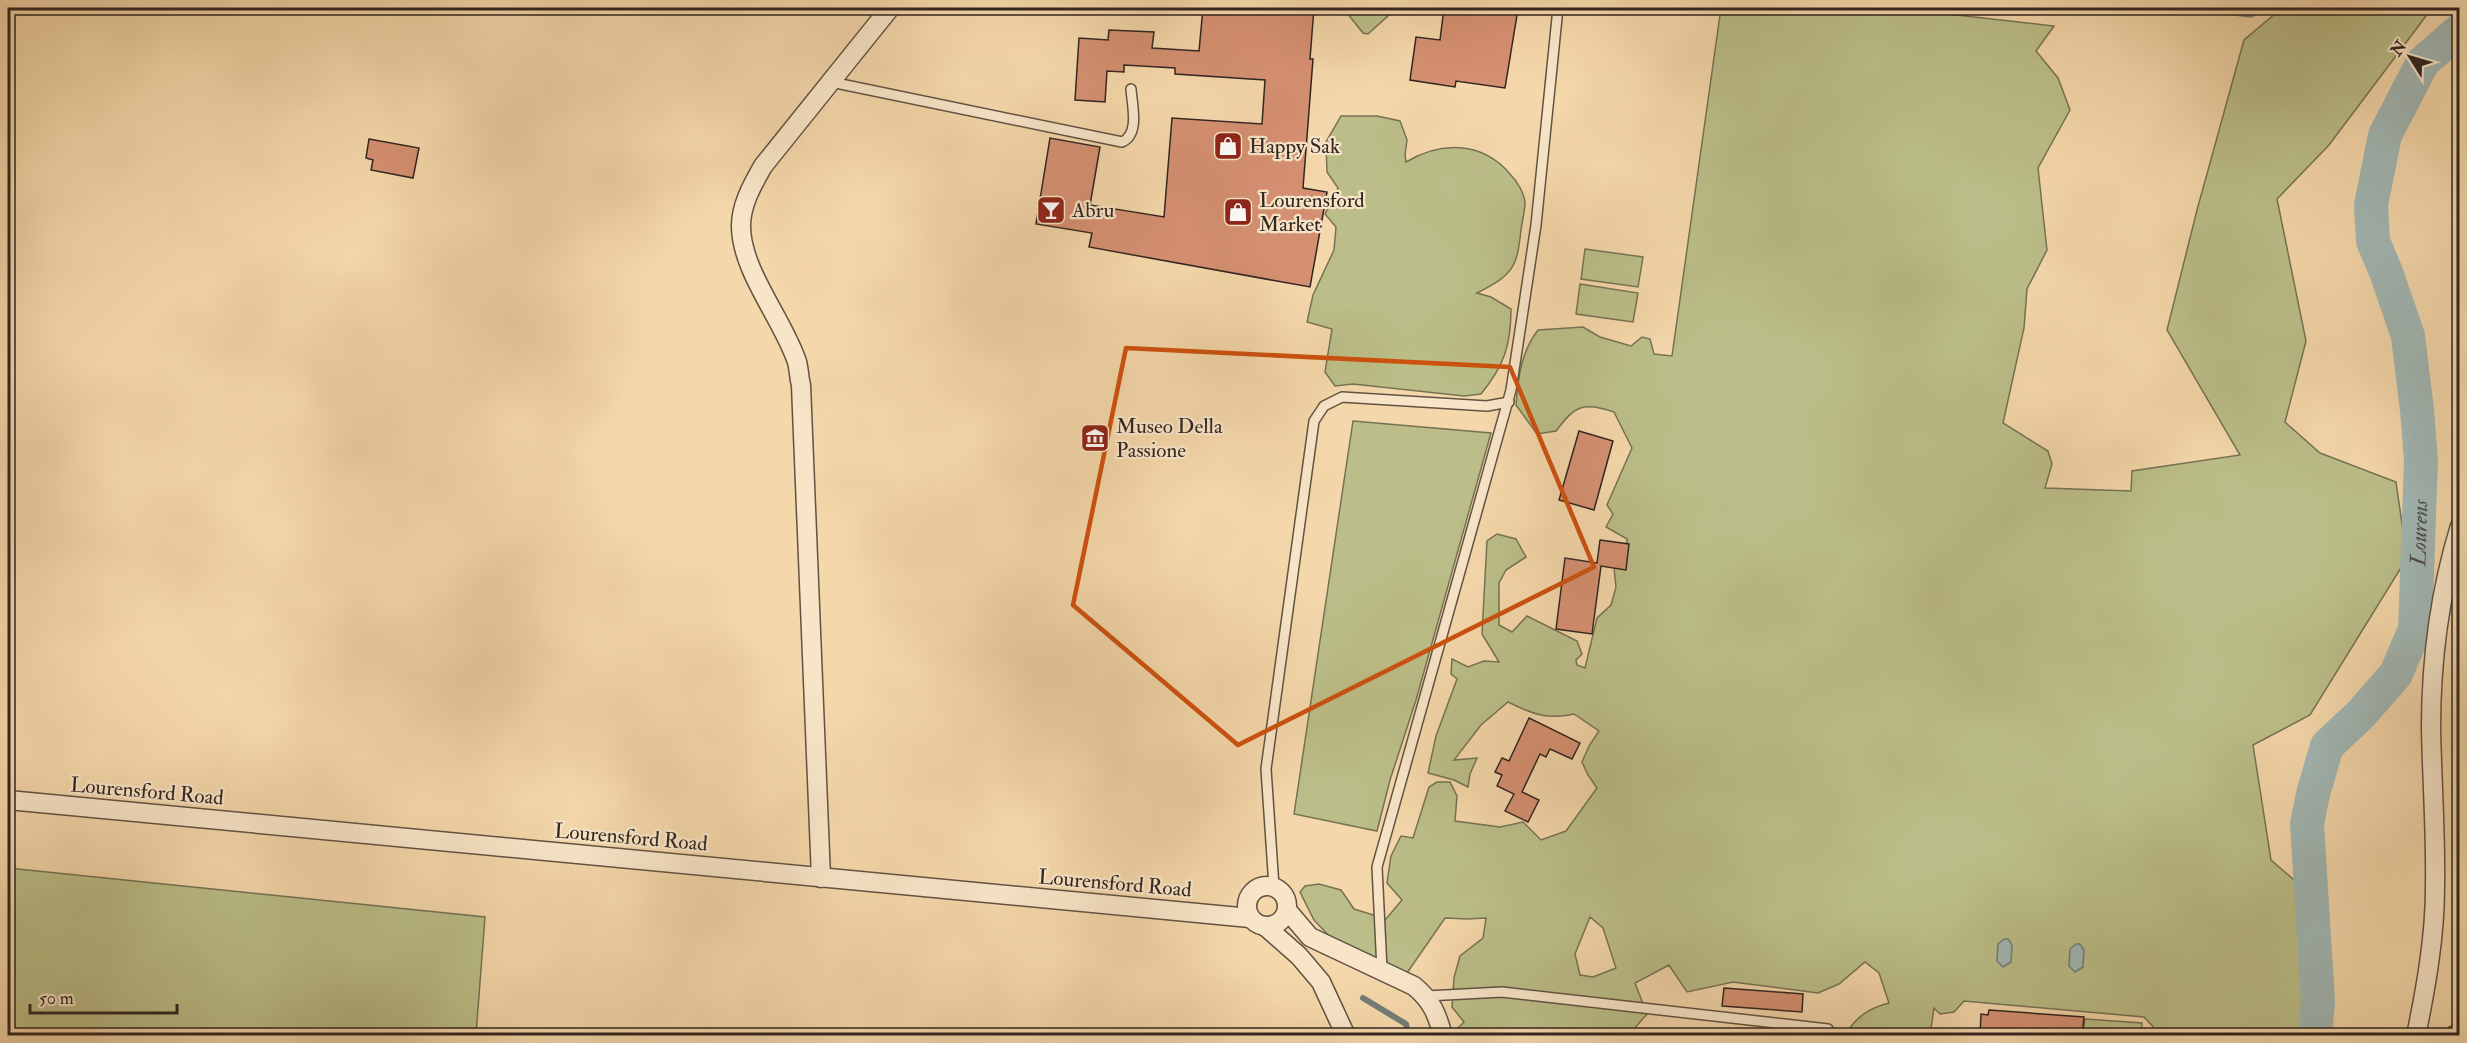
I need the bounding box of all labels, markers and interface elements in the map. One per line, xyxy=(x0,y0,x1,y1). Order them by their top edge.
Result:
north arrow xyxy=(2380,27,2440,87)
text: N xyxy=(2386,36,2412,61)
shop icon: Happy Sak xyxy=(1212,130,1244,162)
place label: Happy Sak xyxy=(1249,133,1340,160)
place label: Lourensford Market xyxy=(1259,187,1365,238)
bar icon: Abru xyxy=(1035,194,1067,226)
shop icon: Lourensford Market xyxy=(1222,196,1254,228)
place label: Abru xyxy=(1071,197,1114,224)
place label: Museo Della Passione xyxy=(1116,413,1223,464)
museum icon: Museo Della Passione xyxy=(1079,422,1111,454)
water label: Lourens xyxy=(2404,498,2435,567)
street label: Lourensford Road xyxy=(69,771,225,812)
street label: Lourensford Road xyxy=(553,817,709,858)
street label: Lourensford Road xyxy=(1037,863,1193,904)
scale bar xyxy=(30,977,177,1015)
text: 50 m xyxy=(39,987,74,1010)

